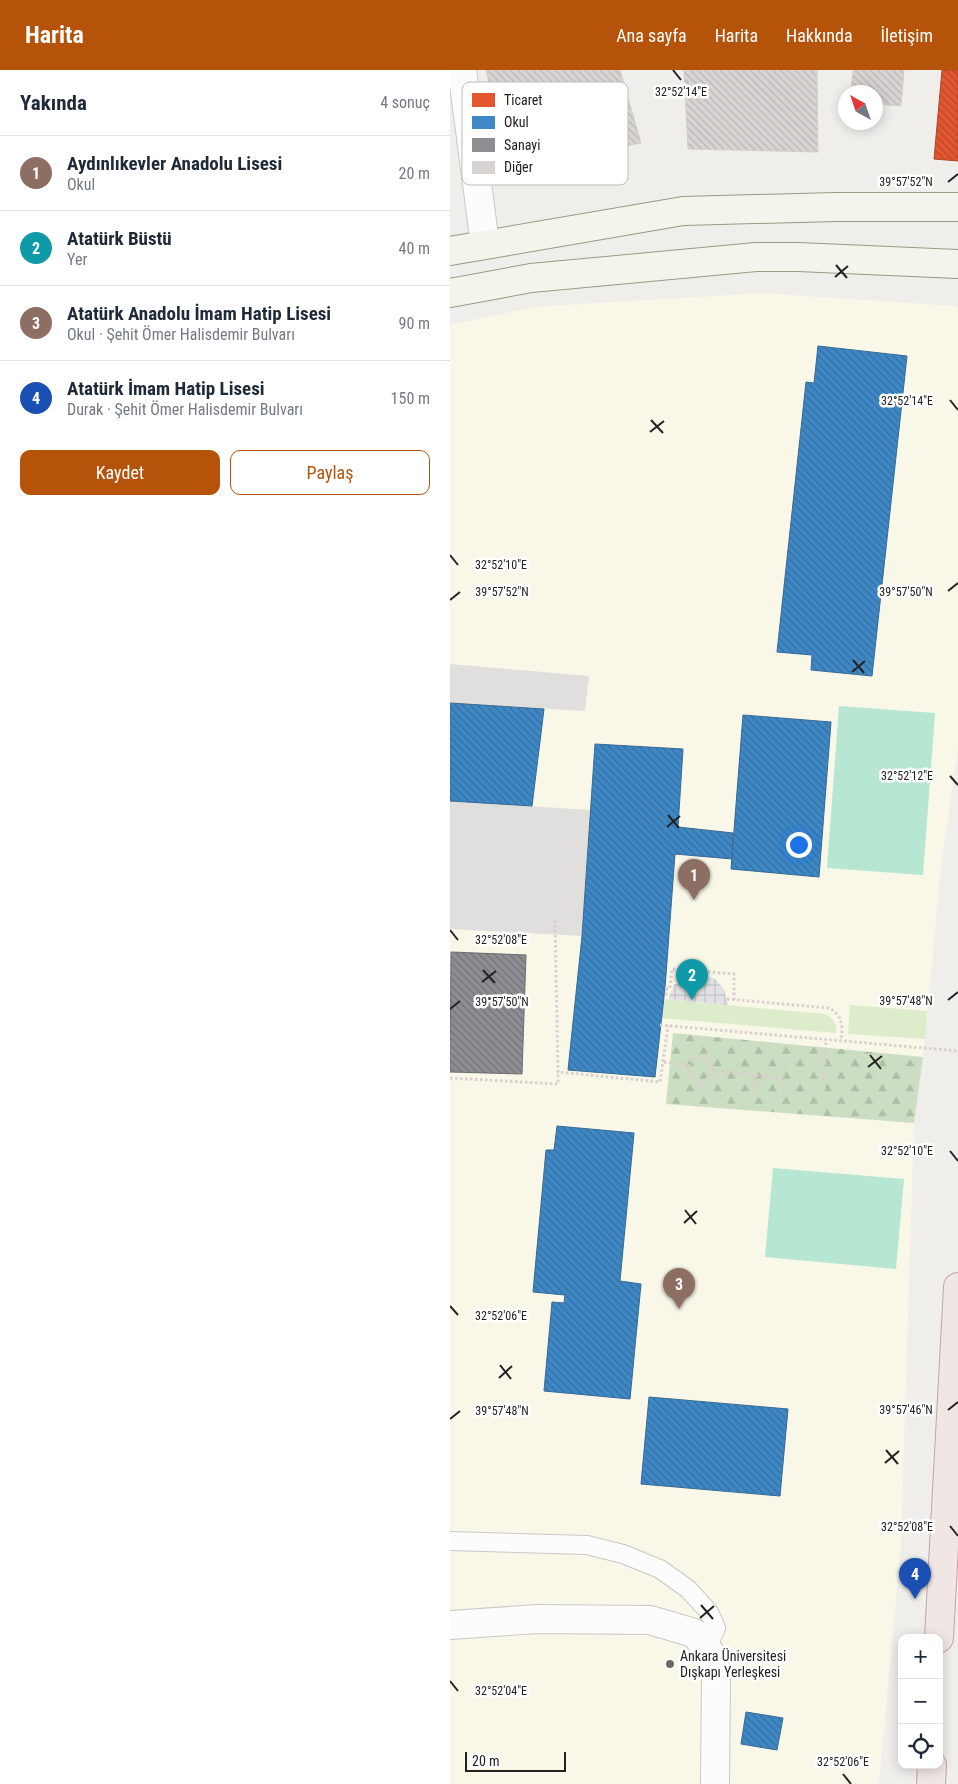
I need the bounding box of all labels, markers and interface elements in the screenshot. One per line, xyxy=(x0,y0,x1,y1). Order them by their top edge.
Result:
text: Harita xyxy=(25,21,84,49)
text: Ana sayfa xyxy=(616,25,687,46)
text: Harita xyxy=(715,25,758,46)
text: Hakkında xyxy=(786,25,853,46)
text: İletişim xyxy=(881,25,933,46)
legend xyxy=(462,82,628,185)
text: 32°52'14"E xyxy=(655,85,707,99)
north arrow xyxy=(838,85,883,130)
text: Yakında xyxy=(20,91,87,115)
text: Ticaret xyxy=(504,92,543,108)
text: 4 sonuç xyxy=(380,93,430,112)
text: Okul xyxy=(504,114,529,130)
text: Sanayi xyxy=(504,137,540,153)
text: Aydınlıkevler Anadolu Lisesi xyxy=(67,152,282,175)
text: Diğer xyxy=(504,159,533,175)
text: 1 xyxy=(32,164,40,183)
text: 20 m xyxy=(398,164,430,183)
text: Okul xyxy=(67,175,95,194)
text: 39°57'52"N xyxy=(879,175,933,189)
text: Atatürk Büstü xyxy=(67,227,172,250)
text: 2 xyxy=(32,239,40,258)
text: 40 m xyxy=(398,239,430,258)
text: Yer xyxy=(67,250,87,269)
text: Atatürk Anadolu İmam Hatip Lisesi xyxy=(67,302,331,325)
text: 3 xyxy=(32,314,40,333)
text: 90 m xyxy=(398,314,430,333)
text: Okul · Şehit Ömer Halisdemir Bulvarı xyxy=(67,325,295,344)
text: Atatürk İmam Hatip Lisesi xyxy=(67,377,265,400)
text: 4 xyxy=(32,389,40,408)
text: 150 m xyxy=(391,389,430,408)
text: 32°52'14"E xyxy=(881,394,933,408)
text: Durak · Şehit Ömer Halisdemir Bulvarı xyxy=(67,400,303,419)
button: Kaydet xyxy=(20,450,220,495)
button: Paylaş xyxy=(230,450,430,495)
text: 32°52'10"E xyxy=(475,558,527,572)
text: 39°57'52"N xyxy=(475,585,529,599)
text: 39°57'50"N xyxy=(879,585,933,599)
text: 32°52'12"E xyxy=(881,769,933,783)
your location xyxy=(786,832,812,858)
pin: 1 xyxy=(678,859,710,900)
text: 32°52'08"E xyxy=(475,933,527,947)
pin: 2 xyxy=(676,959,708,1000)
text: 39°57'48"N xyxy=(879,994,933,1008)
text: 39°57'50"N xyxy=(475,995,529,1009)
text: 32°52'10"E xyxy=(881,1144,933,1158)
pin: 3 xyxy=(663,1268,695,1309)
text: 32°52'06"E xyxy=(475,1309,527,1323)
text: 39°57'46"N xyxy=(879,1403,933,1417)
text: 39°57'48"N xyxy=(475,1404,529,1418)
text: 32°52'08"E xyxy=(881,1520,933,1534)
pin: 4 xyxy=(899,1558,931,1599)
map controls xyxy=(898,1634,943,1769)
button: + xyxy=(898,1634,943,1679)
place label: Ankara Üniversitesi Dışkapı Yerleşkesi xyxy=(680,1648,786,1680)
marker: Ankara Üniversitesi Dışkapı Yerleşkesi xyxy=(664,1658,676,1670)
button: − xyxy=(898,1679,943,1724)
text: 32°52'04"E xyxy=(475,1684,527,1698)
button: locate xyxy=(898,1724,943,1769)
scale bar xyxy=(465,1749,566,1772)
text: 20 m xyxy=(472,1753,500,1769)
text: 32°52'06"E xyxy=(817,1755,869,1769)

